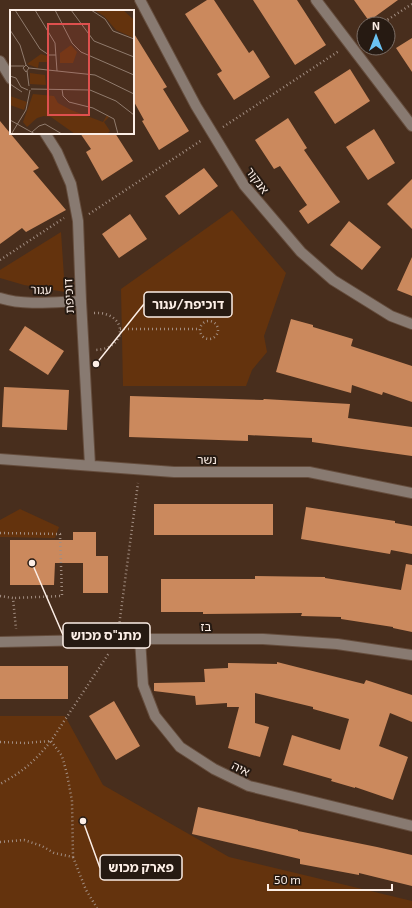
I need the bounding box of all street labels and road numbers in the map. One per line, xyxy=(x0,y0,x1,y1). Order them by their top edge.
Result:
street label: אנקור xyxy=(244,164,273,196)
street label: דוכיפת xyxy=(60,278,76,314)
street label: עגור xyxy=(30,282,52,296)
street label: נשר xyxy=(197,452,217,466)
street label: בז xyxy=(201,619,212,633)
street label: איה xyxy=(230,758,253,778)

